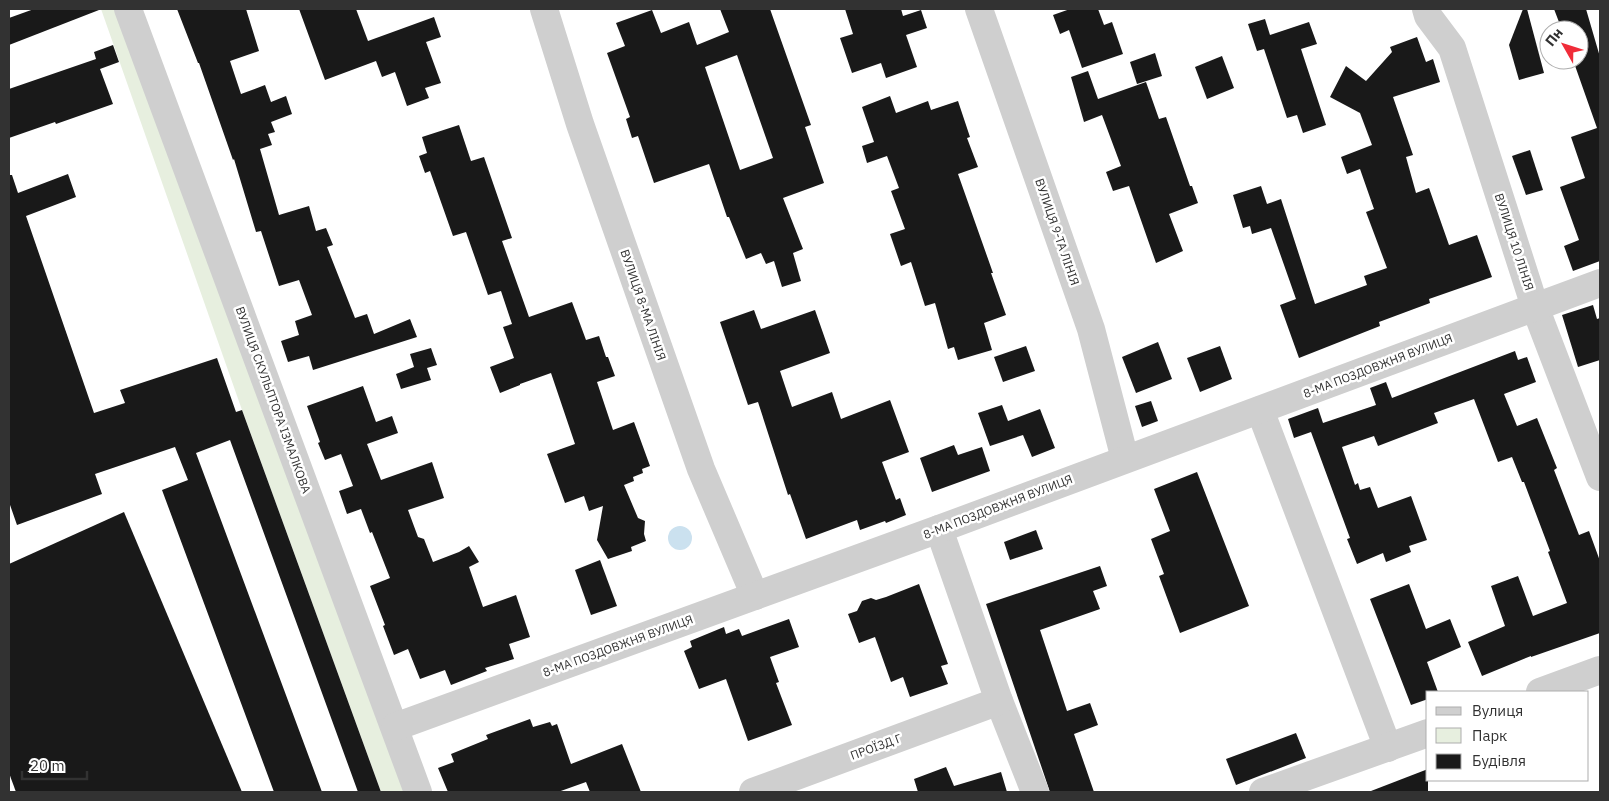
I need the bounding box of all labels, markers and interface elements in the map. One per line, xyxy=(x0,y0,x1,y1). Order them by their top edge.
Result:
north arrow xyxy=(1539,20,1589,70)
text: Пн xyxy=(1541,24,1567,50)
street label: ВУЛИЦЯ 9-ТА ЛІНІЯ xyxy=(1032,176,1083,287)
street label: ВУЛИЦЯ 10 ЛІНІЯ xyxy=(1492,191,1537,292)
street label: ВУЛИЦЯ 8-МА ЛІНІЯ xyxy=(617,247,670,362)
street label: ВУЛИЦЯ СКУЛЬПТОРА ІЗМАЛКОВА xyxy=(233,304,314,496)
street label: 8-МА ПОЗДОВЖНЯ ВУЛИЦЯ xyxy=(1301,330,1455,401)
street label: 8-МА ПОЗДОВЖНЯ ВУЛИЦЯ xyxy=(921,471,1075,542)
street label: 8-МА ПОЗДОВЖНЯ ВУЛИЦЯ xyxy=(541,611,695,680)
legend xyxy=(1426,691,1589,781)
text: Вулиця xyxy=(1472,701,1523,720)
text: Парк xyxy=(1472,726,1507,745)
street label: ПРОЇЗД Г xyxy=(848,730,903,763)
scale bar xyxy=(22,748,88,780)
text: Будівля xyxy=(1472,751,1526,770)
text: 20 m xyxy=(30,756,65,775)

